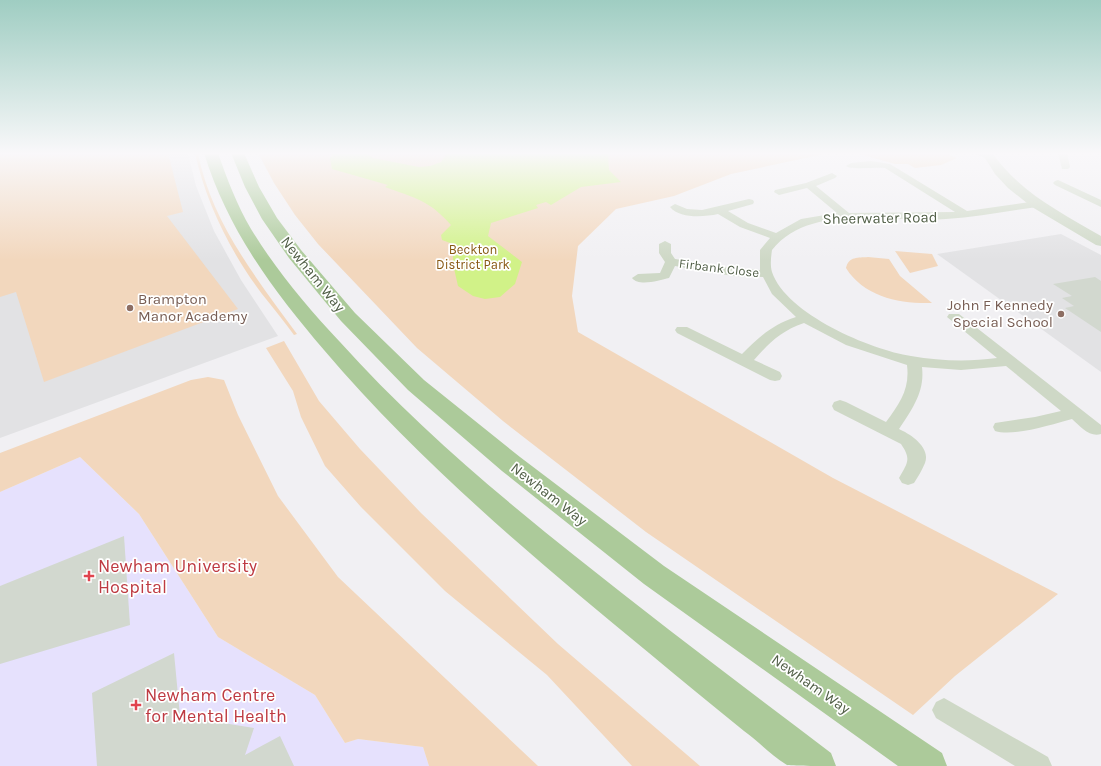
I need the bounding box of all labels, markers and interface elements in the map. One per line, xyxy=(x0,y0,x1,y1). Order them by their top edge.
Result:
street label: Sheerwater Road xyxy=(822,208,938,228)
street label: Newham Way xyxy=(277,233,349,315)
park label: Beckton District Park xyxy=(436,242,510,272)
street label: Firbank Close xyxy=(678,256,760,280)
place label: Brampton Manor Academy xyxy=(138,290,247,325)
place label: John F Kennedy Special School xyxy=(947,296,1053,331)
marker: Brampton Manor Academy xyxy=(125,303,135,313)
marker: John F Kennedy Special School xyxy=(1056,309,1066,319)
street label: Newham Way xyxy=(507,459,591,529)
place label: Newham University Hospital xyxy=(98,555,258,598)
marker: Newham University Hospital xyxy=(83,570,95,582)
street label: Newham Way xyxy=(768,650,854,718)
place label: Newham Centre for Mental Health xyxy=(145,684,287,727)
marker: Newham Centre for Mental Health xyxy=(130,699,142,711)

